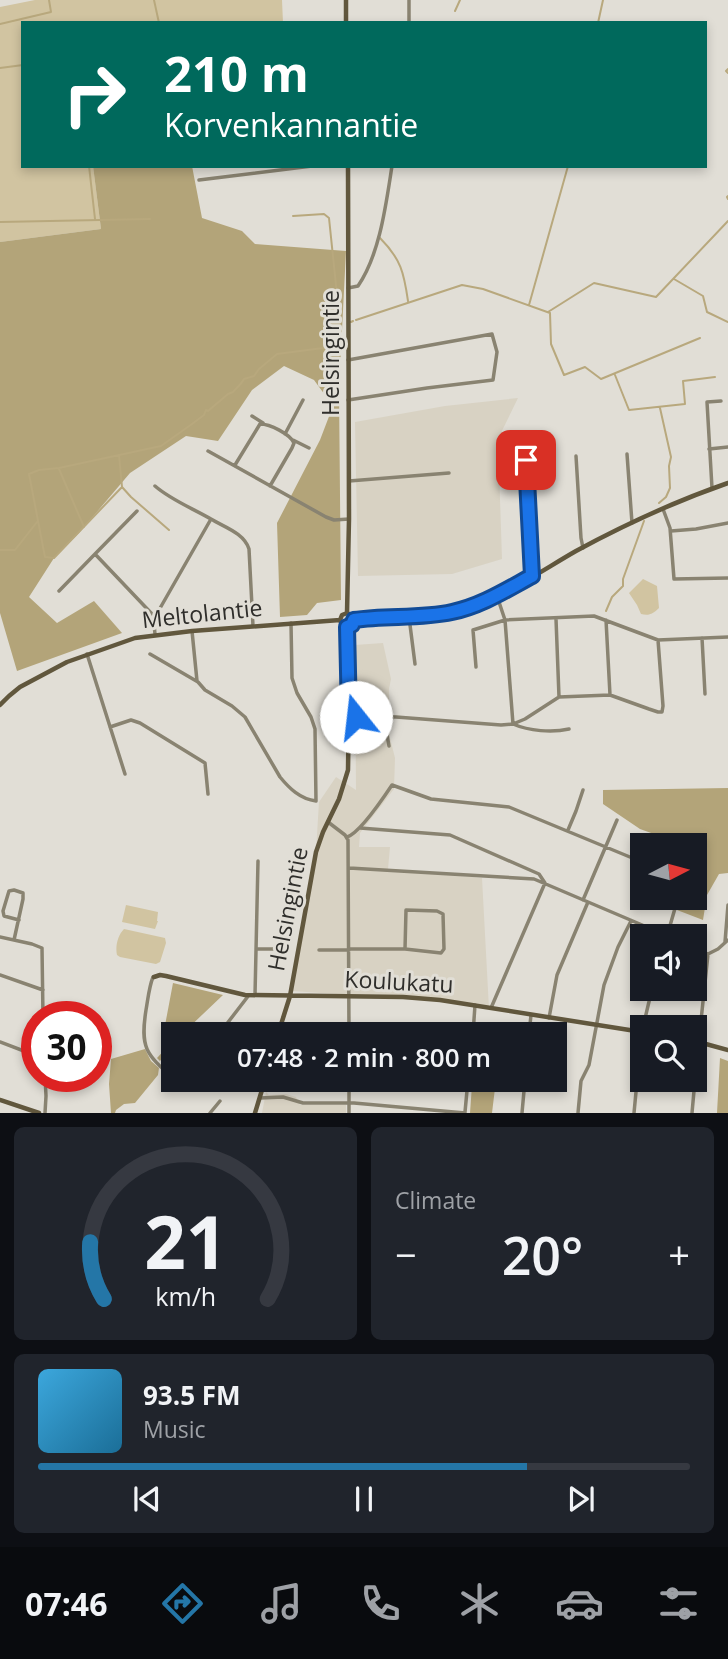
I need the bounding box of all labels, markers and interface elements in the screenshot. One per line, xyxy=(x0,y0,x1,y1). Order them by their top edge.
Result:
text: 210 m xyxy=(164,40,309,106)
icon: right xyxy=(49,49,140,140)
text: Korvenkannantie xyxy=(164,103,418,146)
street label: Helsingintie xyxy=(314,290,346,416)
pin xyxy=(496,430,556,490)
icon: arrive xyxy=(507,441,545,479)
street label: Meltolantie xyxy=(140,591,264,635)
position arrow xyxy=(319,680,393,754)
north arrow xyxy=(630,833,707,910)
map controls xyxy=(630,833,707,1092)
street label: Helsingintie xyxy=(259,844,315,974)
button: sound xyxy=(630,924,707,1001)
street label: Koulukatu xyxy=(344,962,454,1000)
speed limit sign: 30 xyxy=(21,1001,112,1092)
button: search xyxy=(630,1015,707,1092)
text: 07:48 · 2 min · 800 m xyxy=(237,1039,491,1075)
text: Climate xyxy=(395,1184,476,1216)
text: 21 xyxy=(144,1192,227,1291)
text: 20° xyxy=(502,1219,583,1290)
text: − xyxy=(395,1228,417,1280)
text: + xyxy=(668,1228,690,1280)
text: km/h xyxy=(155,1279,216,1313)
text: 93.5 FM xyxy=(143,1377,241,1413)
text: Music xyxy=(143,1413,206,1445)
icon: previous xyxy=(128,1480,166,1518)
icon: pause xyxy=(345,1480,383,1518)
icon: next xyxy=(562,1480,600,1518)
icon: directions xyxy=(158,1579,207,1628)
icon: music xyxy=(257,1579,306,1628)
icon: phone xyxy=(356,1579,405,1628)
icon: climate xyxy=(455,1579,504,1628)
icon: car xyxy=(555,1579,604,1628)
icon: filters xyxy=(654,1579,703,1628)
text: 07:46 xyxy=(25,1582,107,1625)

